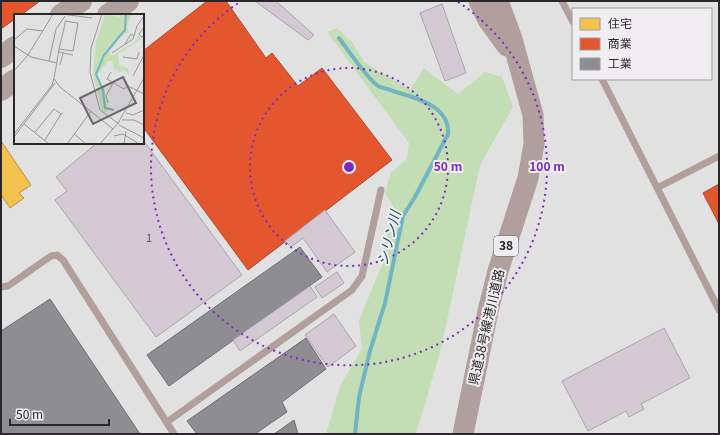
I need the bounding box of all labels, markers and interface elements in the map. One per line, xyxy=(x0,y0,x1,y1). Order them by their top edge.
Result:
legend xyxy=(572,8,712,80)
inset map xyxy=(14,14,144,144)
text: 住宅 xyxy=(608,14,632,31)
text: 商業 xyxy=(608,34,632,51)
text: 工業 xyxy=(608,54,632,71)
text: 50 m xyxy=(434,157,462,174)
text: 100 m xyxy=(529,157,565,174)
centre of rings xyxy=(342,160,356,174)
water label: シリン川 xyxy=(372,206,405,267)
house number: 1 xyxy=(146,229,152,245)
road number: 38 xyxy=(494,236,518,256)
street label: 県道38号線港川道路 xyxy=(463,267,508,387)
scale bar xyxy=(10,401,109,427)
text: 50 m xyxy=(16,405,43,422)

